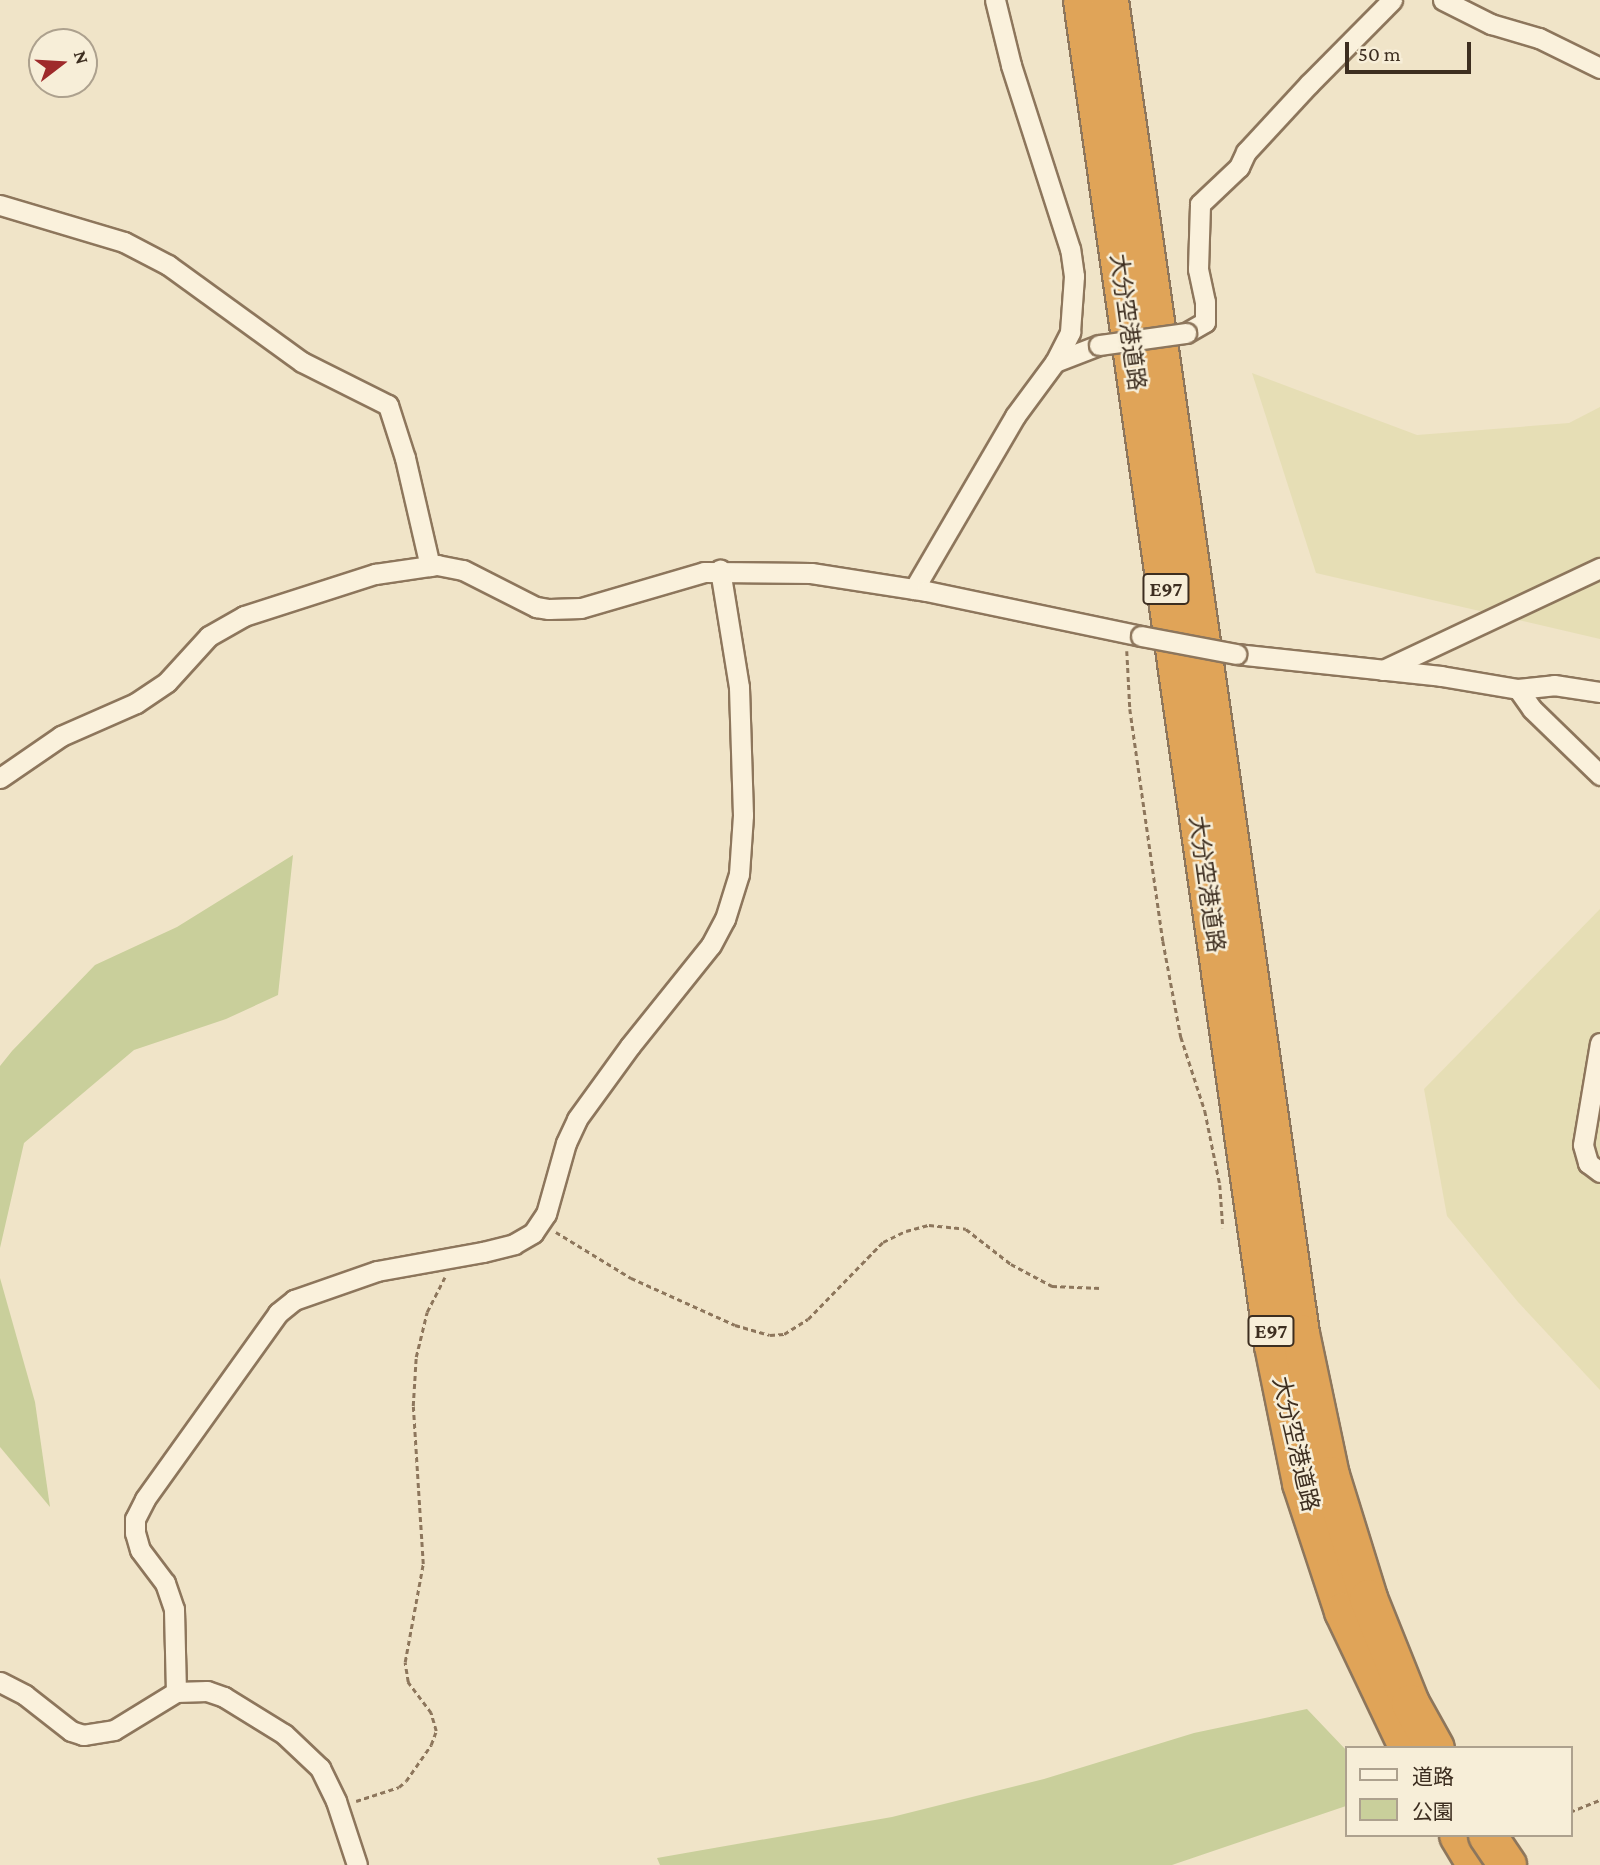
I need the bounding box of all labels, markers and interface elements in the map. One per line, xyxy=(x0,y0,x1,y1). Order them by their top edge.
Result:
north arrow xyxy=(28,28,98,98)
scale bar xyxy=(1348,28,1474,72)
text: 50 m xyxy=(1358,42,1401,66)
text: N xyxy=(70,48,94,67)
street label: 大分空港道路 xyxy=(1105,252,1151,392)
road number: E97 xyxy=(1142,572,1190,606)
street label: 大分空港道路 xyxy=(1184,814,1230,954)
road number: E97 xyxy=(1246,1314,1296,1348)
street label: 大分空港道路 xyxy=(1267,1374,1325,1514)
legend xyxy=(1344,1746,1572,1837)
text: 道路 xyxy=(1412,1765,1454,1789)
text: 公園 xyxy=(1412,1800,1454,1824)

